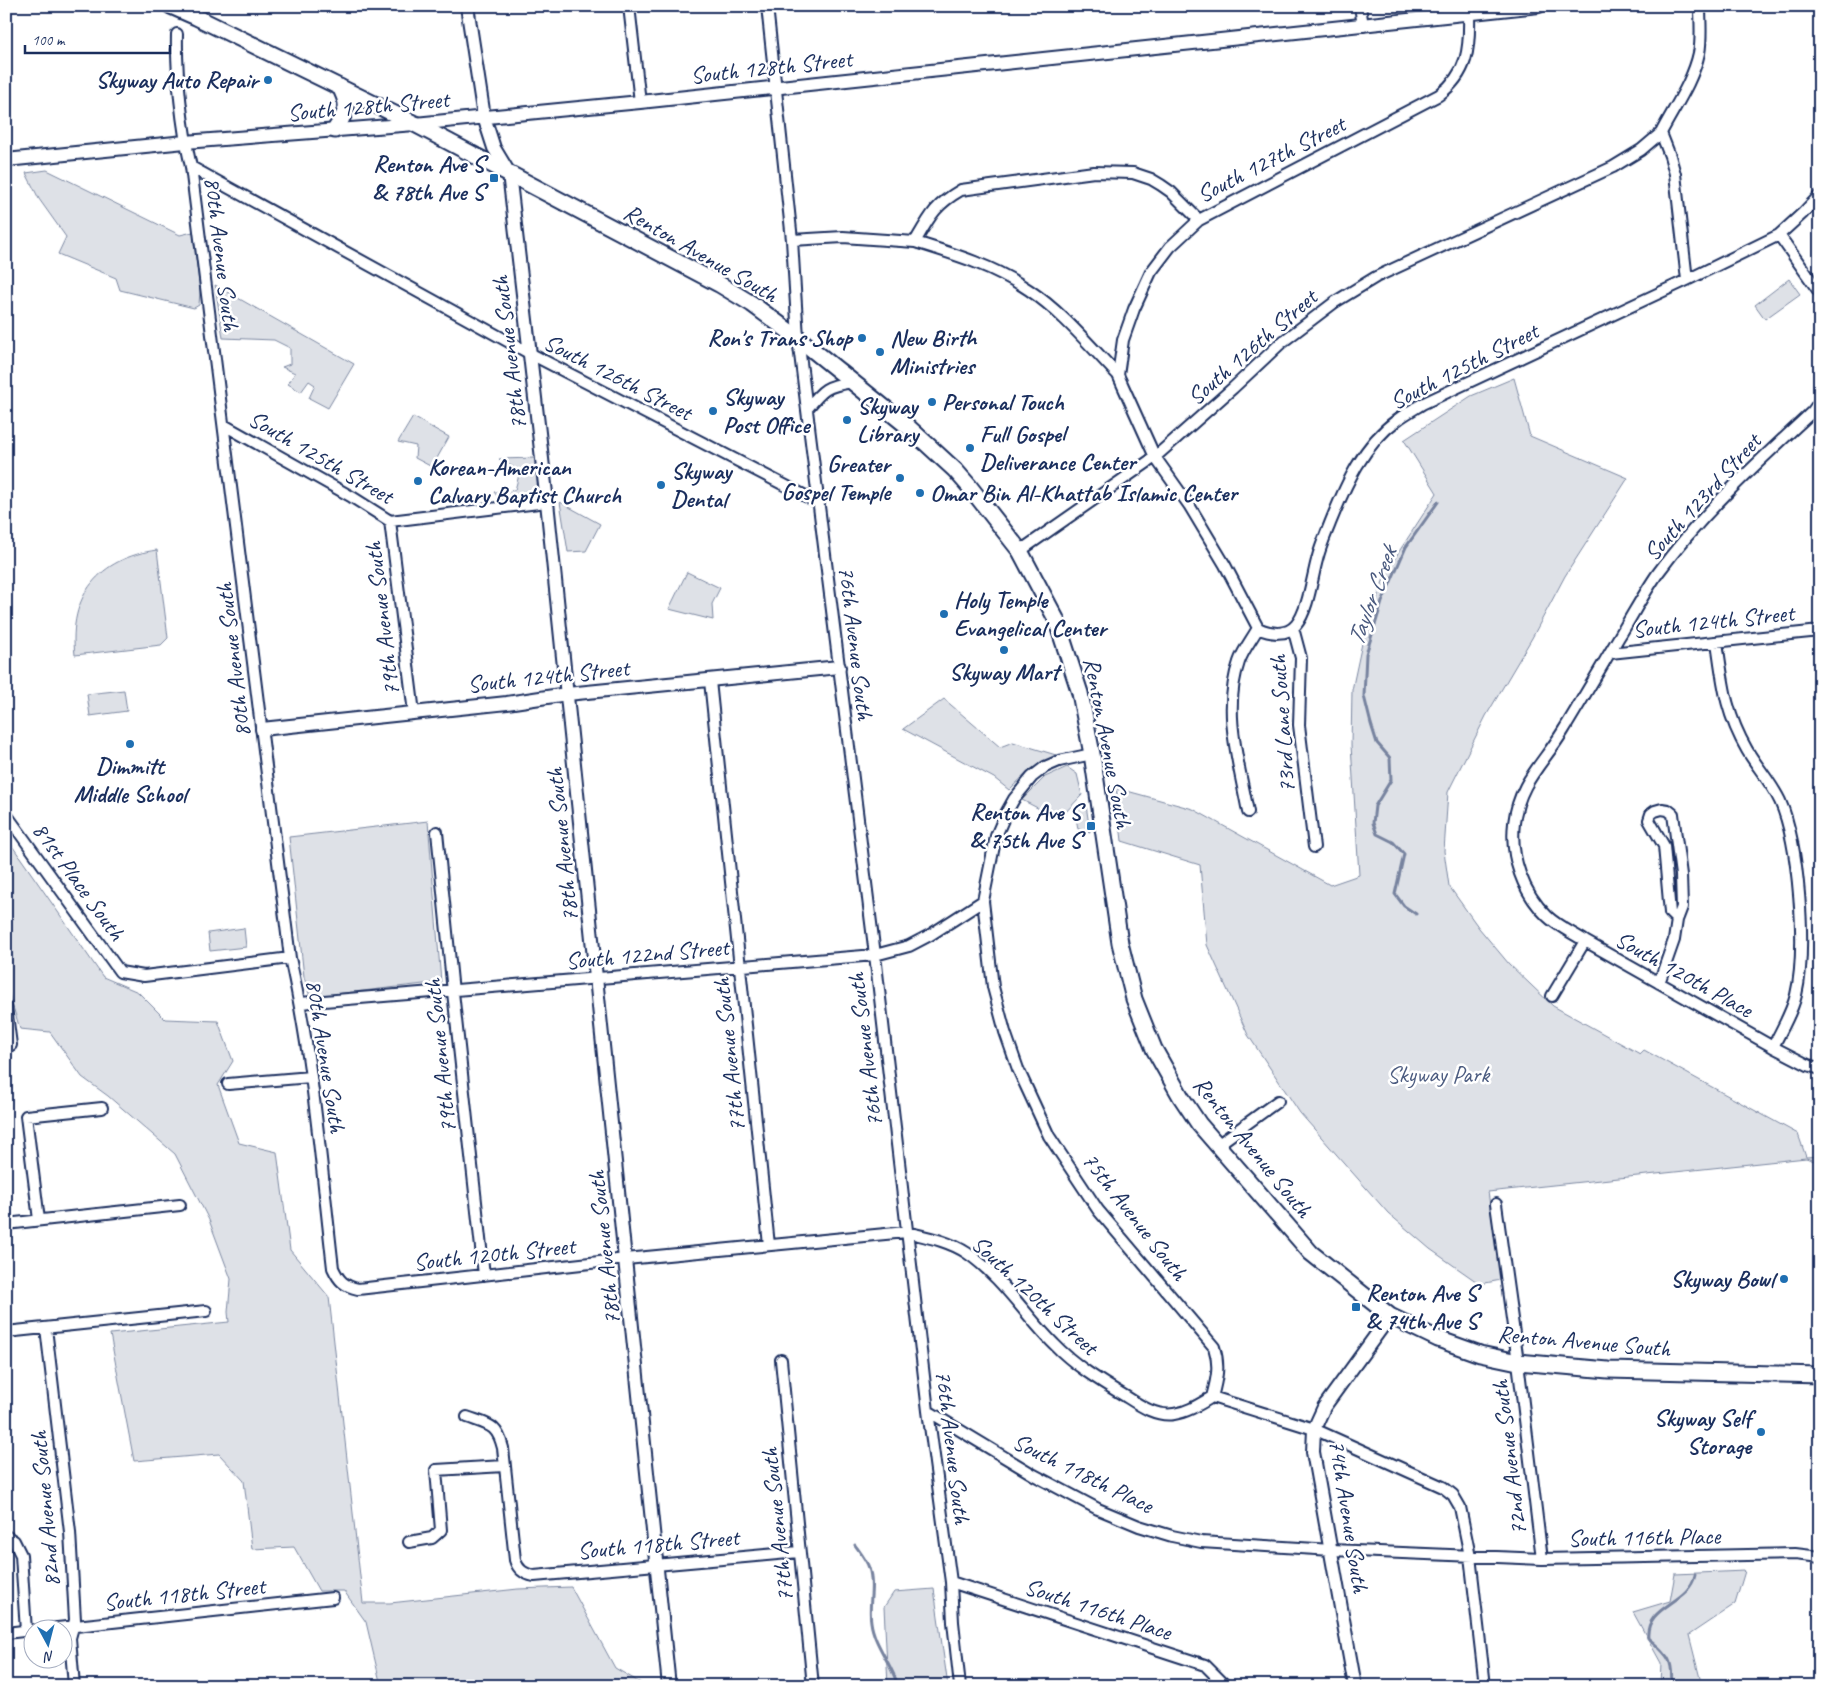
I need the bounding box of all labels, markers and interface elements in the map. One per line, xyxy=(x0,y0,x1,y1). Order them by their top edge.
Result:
scale bar xyxy=(25,22,170,54)
text: 100 m xyxy=(32,31,66,50)
street label: South 128th Street xyxy=(689,43,855,90)
place label: Skyway Auto Repair xyxy=(95,65,260,95)
marker: Skyway Auto Repair xyxy=(262,74,274,86)
street label: South 128th Street xyxy=(286,84,452,128)
street label: South 127th Street xyxy=(1192,108,1352,209)
place label: Renton Ave S & 78th Ave S xyxy=(372,149,489,207)
marker: Renton Ave S & 78th Ave S xyxy=(488,172,500,184)
street label: 80th Avenue South xyxy=(198,175,246,334)
street label: Renton Avenue South xyxy=(619,197,784,310)
street label: 78th Avenue South xyxy=(485,273,533,432)
street label: South 126th Street xyxy=(1181,281,1325,412)
street label: South 125th Street xyxy=(1385,315,1545,416)
place label: Ron's Trans Shop xyxy=(707,323,854,353)
place label: New Birth Ministries xyxy=(890,323,978,381)
street label: South 126th Street xyxy=(539,327,699,428)
marker: Ron's Trans Shop xyxy=(856,332,868,344)
marker: New Birth Ministries xyxy=(874,346,886,358)
place label: Skyway Post Office xyxy=(723,382,811,440)
place label: Personal Touch xyxy=(942,387,1065,417)
place label: Skyway Library xyxy=(857,391,921,449)
marker: Personal Touch xyxy=(926,396,938,408)
street label: South 125th Street xyxy=(243,403,401,512)
marker: Skyway Post Office xyxy=(707,405,719,417)
marker: Skyway Library xyxy=(841,414,853,426)
place label: Full Gospel Deliverance Center xyxy=(980,419,1138,477)
street label: South 123rd Street xyxy=(1637,425,1769,567)
marker: Full Gospel Deliverance Center xyxy=(964,442,976,454)
place label: Greater Gospel Temple xyxy=(781,449,892,507)
place label: Korean-American Calvary Baptist Church xyxy=(428,452,622,510)
place label: Skyway Dental xyxy=(671,456,734,514)
marker: Greater Gospel Temple xyxy=(894,472,906,484)
marker: Korean-American Calvary Baptist Church xyxy=(412,475,424,487)
place label: Omar Bin Al-Khattab Islamic Center xyxy=(930,478,1239,508)
marker: Skyway Dental xyxy=(655,479,667,491)
marker: Omar Bin Al-Khattab Islamic Center xyxy=(914,487,926,499)
street label: 79th Avenue South xyxy=(358,539,406,698)
water label: Taylor Creek xyxy=(1339,539,1406,650)
street label: 76th Avenue South xyxy=(832,564,880,723)
street label: 80th Avenue South xyxy=(209,580,257,739)
place label: Holy Temple Evangelical Center xyxy=(954,585,1109,643)
street label: South 124th Street xyxy=(1631,597,1797,644)
marker: Holy Temple Evangelical Center xyxy=(938,608,950,620)
marker: Skyway Mart xyxy=(998,644,1010,656)
street label: South 124th Street xyxy=(466,652,632,699)
street label: 73rd Lane South xyxy=(1262,653,1302,794)
street label: Renton Avenue South xyxy=(1077,655,1139,832)
place label: Skyway Mart xyxy=(949,657,1063,687)
marker: Dimmitt Middle School xyxy=(124,738,136,750)
place label: Dimmitt Middle School xyxy=(74,751,191,809)
street label: 78th Avenue South xyxy=(539,765,585,924)
place label: Renton Ave S & 75th Ave S xyxy=(970,797,1086,855)
street label: 81st Place South xyxy=(26,816,133,947)
marker: Renton Ave S & 75th Ave S xyxy=(1085,820,1097,832)
street label: South 120th Place xyxy=(1610,924,1760,1025)
street label: South 122nd Street xyxy=(564,932,732,976)
street label: 76th Avenue South xyxy=(841,970,889,1129)
street label: 77th Avenue South xyxy=(706,975,752,1134)
street label: 79th Avenue South xyxy=(417,976,463,1135)
street label: 80th Avenue South xyxy=(299,977,353,1136)
park label: Skyway Park xyxy=(1387,1059,1491,1089)
street label: Renton Avenue South xyxy=(1187,1070,1320,1225)
street label: 75th Avenue South xyxy=(1075,1146,1195,1287)
street label: 78th Avenue South xyxy=(581,1168,627,1327)
street label: South 120th Street xyxy=(965,1229,1106,1363)
street label: South 120th Street xyxy=(412,1230,578,1277)
place label: Skyway Bowl xyxy=(1670,1264,1779,1294)
marker: Skyway Bowl xyxy=(1778,1273,1790,1285)
place label: Renton Ave S & 74th Ave S xyxy=(1366,1278,1483,1336)
marker: Renton Ave S & 74th Ave S xyxy=(1350,1301,1362,1313)
street label: Renton Avenue South xyxy=(1496,1319,1673,1364)
street label: 76th Avenue South xyxy=(929,1368,977,1527)
street label: 72nd Avenue South xyxy=(1484,1377,1533,1537)
place label: Skyway Self Storage xyxy=(1654,1403,1757,1461)
street label: South 118th Place xyxy=(1008,1426,1160,1521)
marker: Skyway Self Storage xyxy=(1755,1426,1767,1438)
street label: 82nd Avenue South xyxy=(23,1429,67,1588)
street label: 74th Avenue South xyxy=(1322,1437,1376,1596)
street label: 77th Avenue South xyxy=(754,1445,800,1604)
street label: South 116th Place xyxy=(1568,1521,1723,1553)
street label: South 118th Street xyxy=(576,1522,742,1566)
street label: South 118th Street xyxy=(102,1570,268,1617)
street label: South 116th Place xyxy=(1021,1571,1177,1648)
north arrow xyxy=(22,1620,72,1670)
text: N xyxy=(42,1647,55,1666)

